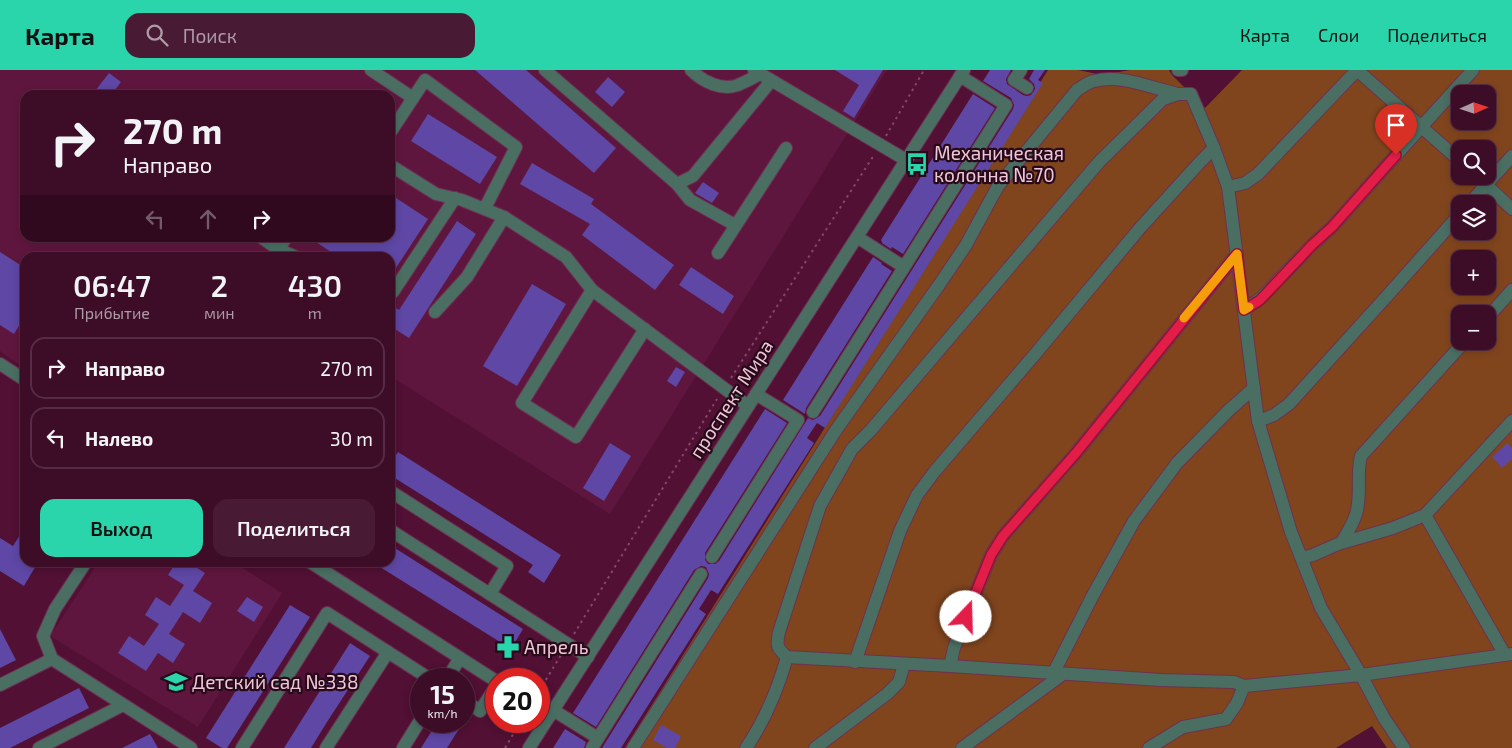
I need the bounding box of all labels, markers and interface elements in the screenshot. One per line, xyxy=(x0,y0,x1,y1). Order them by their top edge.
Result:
search box xyxy=(125,13,475,58)
text: Карта xyxy=(25,21,95,50)
icon: search xyxy=(143,21,171,49)
text: Поиск xyxy=(183,24,237,47)
text: Карта xyxy=(1240,24,1290,46)
text: Слои xyxy=(1318,24,1359,46)
text: Поделиться xyxy=(1387,24,1487,46)
north arrow xyxy=(1451,85,1496,130)
map controls xyxy=(1451,85,1496,350)
pin xyxy=(1375,104,1417,155)
text: 270 m xyxy=(123,109,222,151)
icon: right xyxy=(40,110,105,175)
icon: arrive xyxy=(1382,111,1410,139)
button: search xyxy=(1451,140,1496,185)
place label: Механическая колонна №70 xyxy=(934,141,1064,186)
text: Направо xyxy=(123,151,212,177)
bus stop icon: Механическая колонна №70 xyxy=(904,151,930,177)
button: layers xyxy=(1451,195,1496,240)
icon: left xyxy=(141,205,169,233)
icon: ahead xyxy=(194,205,222,233)
icon: right xyxy=(247,205,275,233)
button: + xyxy=(1451,250,1496,295)
text: 06:47 xyxy=(73,267,151,303)
text: 2 xyxy=(211,267,228,303)
text: 430 xyxy=(288,267,342,303)
text: Прибытие xyxy=(74,303,150,322)
text: мин xyxy=(204,303,235,322)
text: m xyxy=(308,303,322,322)
button: − xyxy=(1451,305,1496,350)
street label: проспект Мира xyxy=(684,335,777,462)
icon: right xyxy=(42,354,70,382)
text: Направо xyxy=(85,357,165,380)
text: 270 m xyxy=(320,357,373,380)
icon: left xyxy=(42,424,70,452)
text: Налево xyxy=(85,427,153,450)
text: 30 m xyxy=(330,427,373,450)
button: Выход xyxy=(40,499,203,557)
button: Поделиться xyxy=(213,499,375,557)
position arrow xyxy=(939,590,991,642)
pharmacy icon: Апрель xyxy=(495,634,521,660)
place label: Апрель xyxy=(524,635,589,658)
speed limit sign: 20 xyxy=(485,668,550,733)
school or university icon: Детский сад №338 xyxy=(163,669,189,695)
place label: Детский сад №338 xyxy=(192,670,358,693)
text: 15 xyxy=(430,679,455,709)
text: km/h xyxy=(428,706,457,720)

